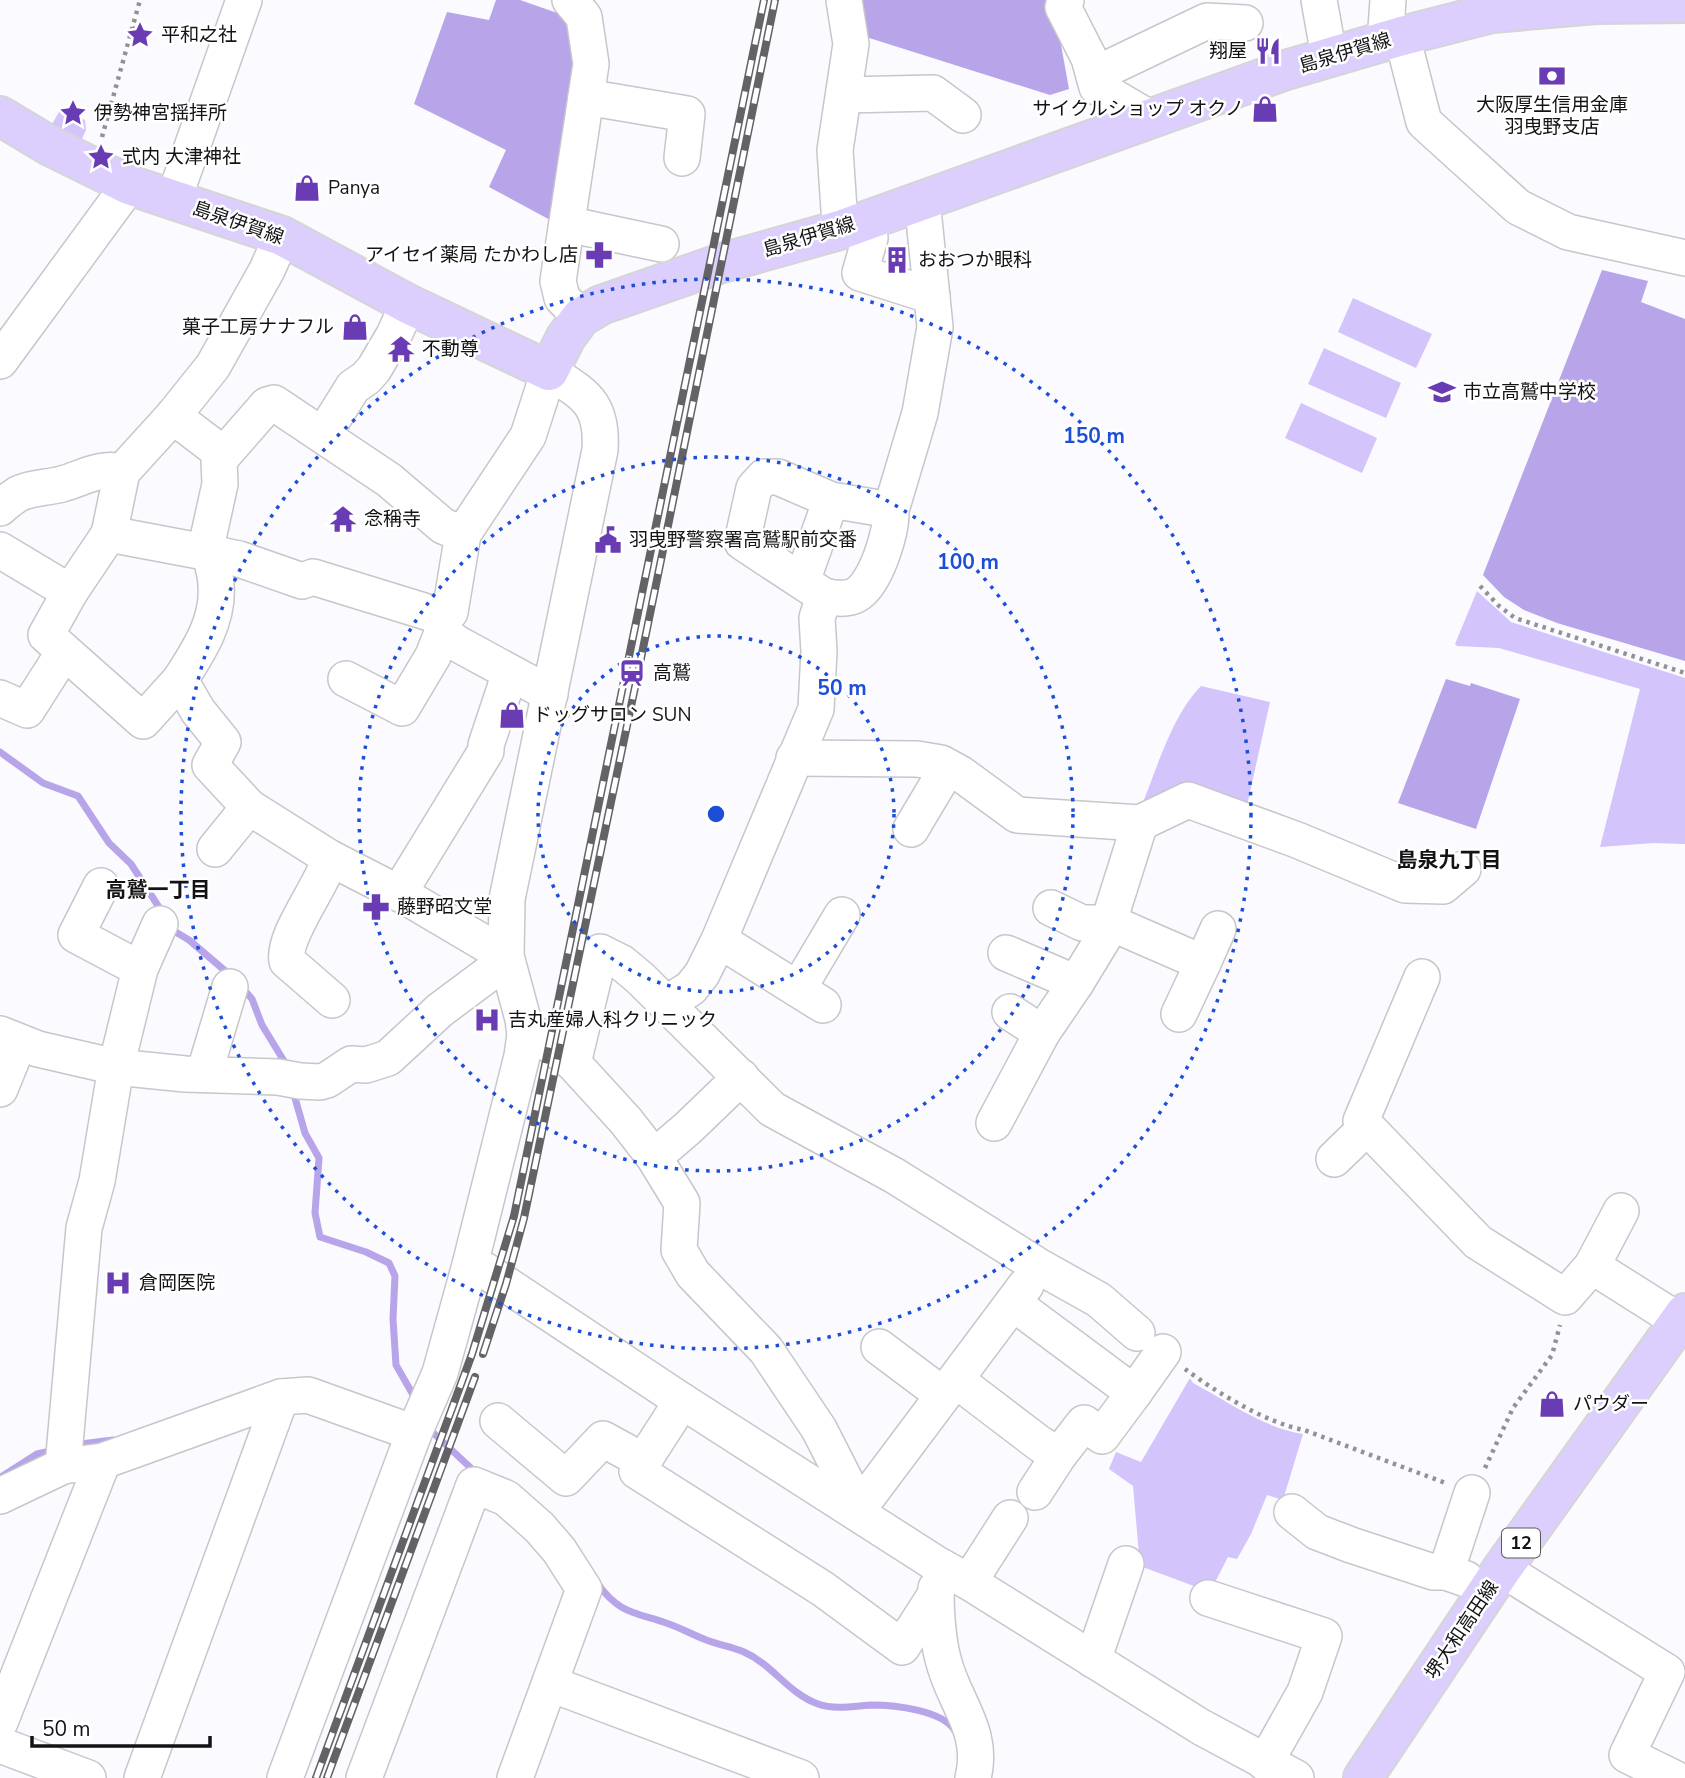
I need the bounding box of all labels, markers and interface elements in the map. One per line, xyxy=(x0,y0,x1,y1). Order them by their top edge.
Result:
place icon: 平和之社 xyxy=(125,20,155,50)
place label: 平和之社 xyxy=(161,22,237,48)
street label: 島泉伊賀線 xyxy=(1296,27,1394,79)
restaurant icon: 翔屋 xyxy=(1253,36,1283,66)
place label: 翔屋 xyxy=(1209,38,1247,64)
bank icon: 大阪厚生信用金庫 羽曳野支店 xyxy=(1537,61,1567,91)
place label: 大阪厚生信用金庫 羽曳野支店 xyxy=(1476,92,1628,140)
shop icon: サイクルショップ オクノ xyxy=(1250,94,1280,124)
place label: サイクルショップ オクノ xyxy=(1033,96,1244,122)
place icon: 伊勢神宮揺拝所 xyxy=(58,98,88,128)
place label: 伊勢神宮揺拝所 xyxy=(94,100,227,126)
place icon: 式内 大津神社 xyxy=(86,142,116,172)
place label: 式内 大津神社 xyxy=(122,144,241,170)
shop icon: Panya xyxy=(292,173,322,203)
place label: Panya xyxy=(328,175,380,201)
street label: 島泉伊賀線 xyxy=(189,195,287,251)
street label: 島泉伊賀線 xyxy=(760,211,858,263)
pharmacy icon: アイセイ薬局 たかわし店 xyxy=(584,240,614,270)
place label: アイセイ薬局 たかわし店 xyxy=(365,242,578,268)
building icon: おおつか眼科 xyxy=(882,245,912,275)
place label: おおつか眼科 xyxy=(918,247,1032,273)
shop icon: 菓子工房ナナフル xyxy=(340,312,370,342)
place label: 菓子工房ナナフル xyxy=(182,314,334,340)
temple icon: 不動尊 xyxy=(386,334,416,364)
place label: 不動尊 xyxy=(422,336,479,362)
school or university icon: 市立高鷲中学校 xyxy=(1427,377,1457,407)
place label: 市立高鷲中学校 xyxy=(1463,379,1596,405)
text: 150 m xyxy=(1063,422,1125,450)
temple icon: 念稱寺 xyxy=(328,504,358,534)
place label: 念稱寺 xyxy=(364,506,421,532)
public building icon: 羽曳野警察署高鷲駅前交番 xyxy=(593,525,623,555)
place label: 羽曳野警察署高鷲駅前交番 xyxy=(629,527,857,553)
text: 100 m xyxy=(937,548,999,576)
station icon: 高鷲 xyxy=(617,658,647,688)
place label: 高鷲 xyxy=(653,660,691,686)
text: 50 m xyxy=(817,674,867,702)
shop icon: ドッグサロン SUN xyxy=(497,700,527,730)
place label: ドッグサロン SUN xyxy=(533,702,691,728)
centre of rings xyxy=(704,802,728,826)
district label: 島泉九丁目 xyxy=(1397,846,1502,874)
district label: 高鷲一丁目 xyxy=(106,876,211,904)
pharmacy icon: 藤野昭文堂 xyxy=(361,892,391,922)
place label: 藤野昭文堂 xyxy=(397,894,492,920)
hospital icon: 吉丸産婦人科クリニック xyxy=(472,1005,502,1035)
place label: 吉丸産婦人科クリニック xyxy=(508,1007,717,1033)
hospital icon: 倉岡医院 xyxy=(103,1268,133,1298)
place label: 倉岡医院 xyxy=(139,1270,215,1296)
shop icon: パウダー xyxy=(1537,1389,1567,1419)
place label: パウダー xyxy=(1573,1391,1649,1417)
road number: 12 xyxy=(1502,1528,1540,1558)
street label: 堺大和高田線 xyxy=(1419,1575,1505,1685)
scale bar xyxy=(32,1704,210,1748)
text: 50 m xyxy=(42,1715,91,1743)

